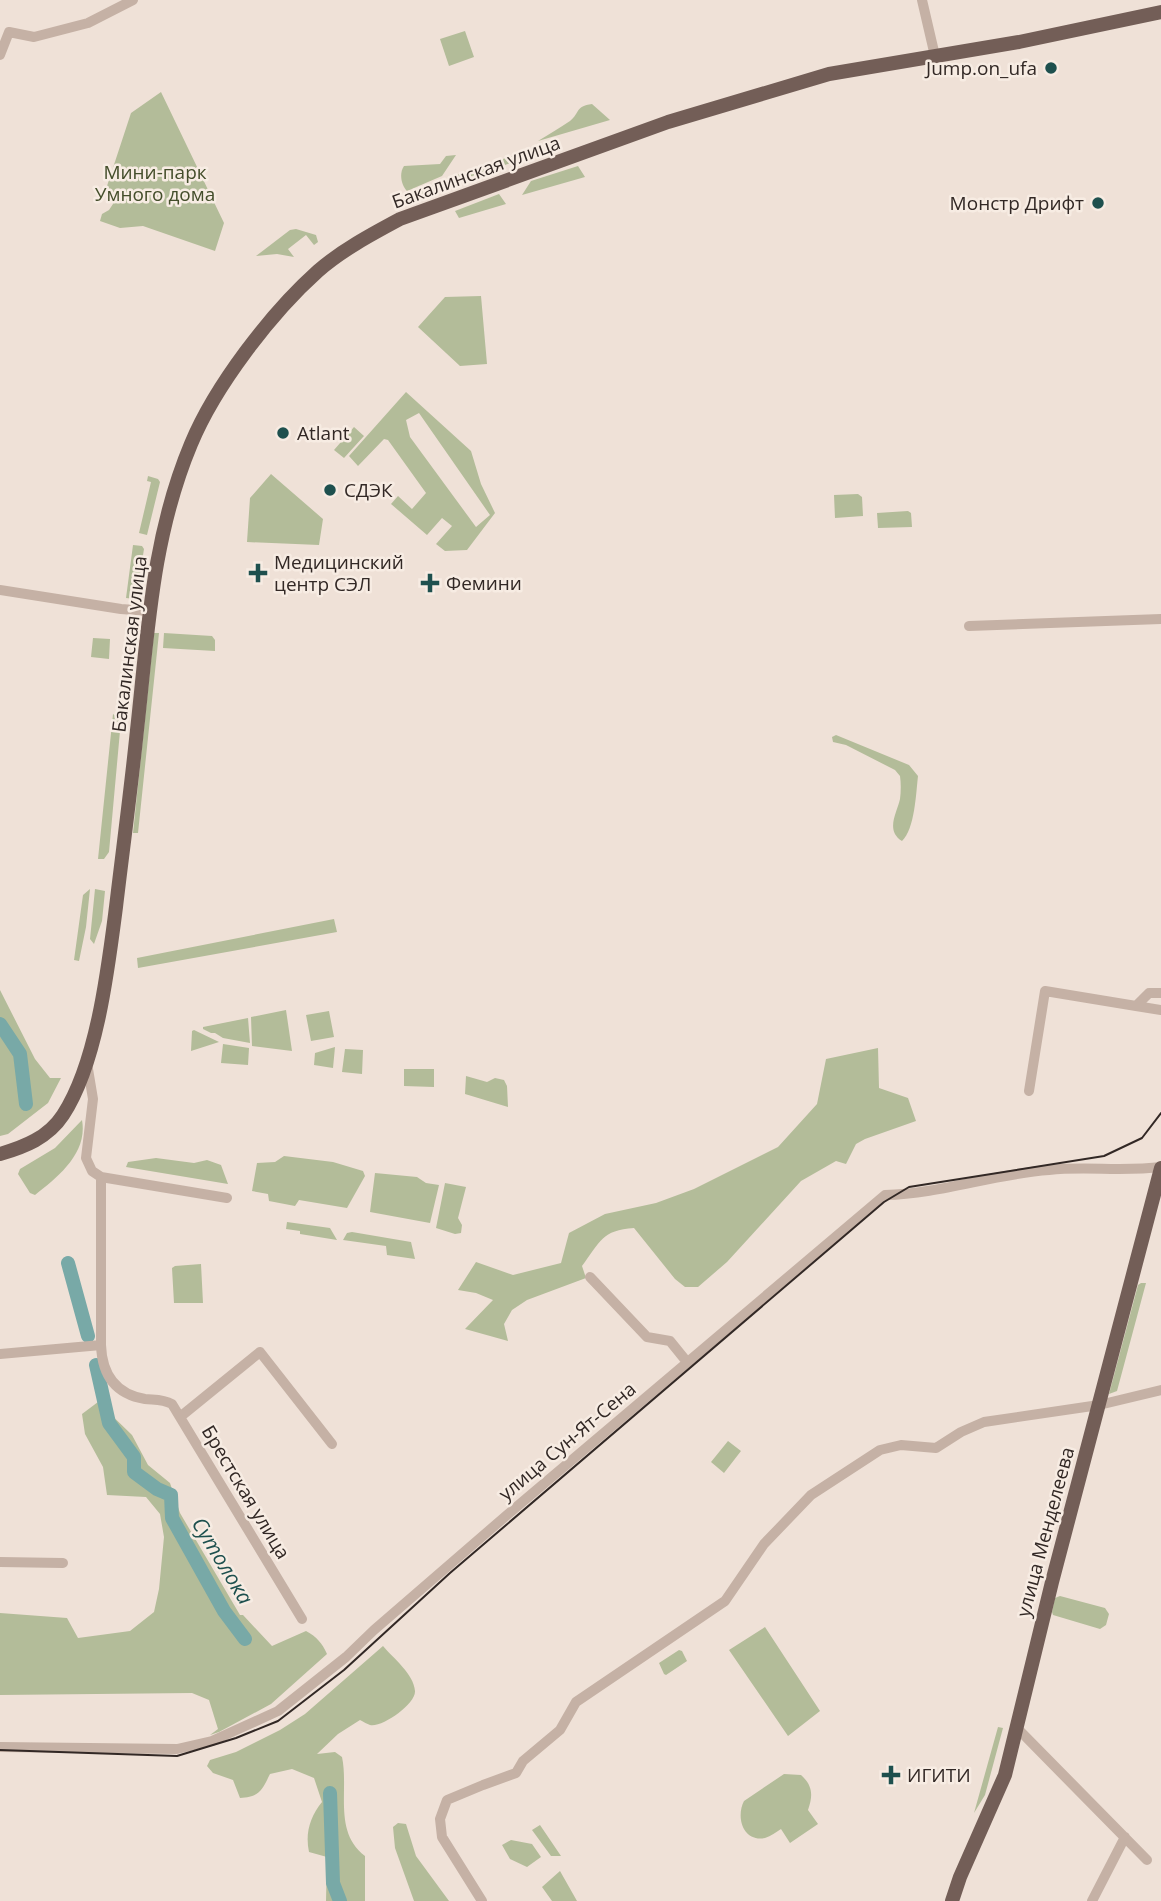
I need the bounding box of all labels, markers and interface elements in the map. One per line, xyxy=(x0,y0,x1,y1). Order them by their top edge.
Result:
place label: Jump.on_ufa xyxy=(924,55,1037,81)
marker: Jump.on_ufa xyxy=(1043,60,1059,76)
street label: Бакалинская улица xyxy=(388,129,564,215)
park label: Мини-парк Умного дома xyxy=(95,159,215,207)
place label: Монстр Дрифт xyxy=(950,190,1084,216)
marker: Монстр Дрифт xyxy=(1090,195,1106,211)
place label: Atlant xyxy=(297,420,350,446)
marker: Atlant xyxy=(275,425,291,441)
place label: СДЭК xyxy=(344,477,393,503)
marker: СДЭК xyxy=(322,482,338,498)
place label: Медицинский центр СЭЛ xyxy=(274,549,404,597)
street label: Бакалинская улица xyxy=(105,554,153,734)
marker: Медицинский центр СЭЛ xyxy=(248,563,268,583)
place label: Фемини xyxy=(446,570,522,596)
marker: Фемини xyxy=(420,573,440,593)
street label: улица Сун-Ят-Сена xyxy=(493,1376,641,1506)
street label: Брестская улица xyxy=(196,1420,296,1564)
street label: улица Менделеева xyxy=(1010,1444,1080,1620)
water label: Сутолока xyxy=(186,1512,260,1609)
place label: ИГИТИ xyxy=(907,1762,971,1788)
marker: ИГИТИ xyxy=(881,1765,901,1785)

